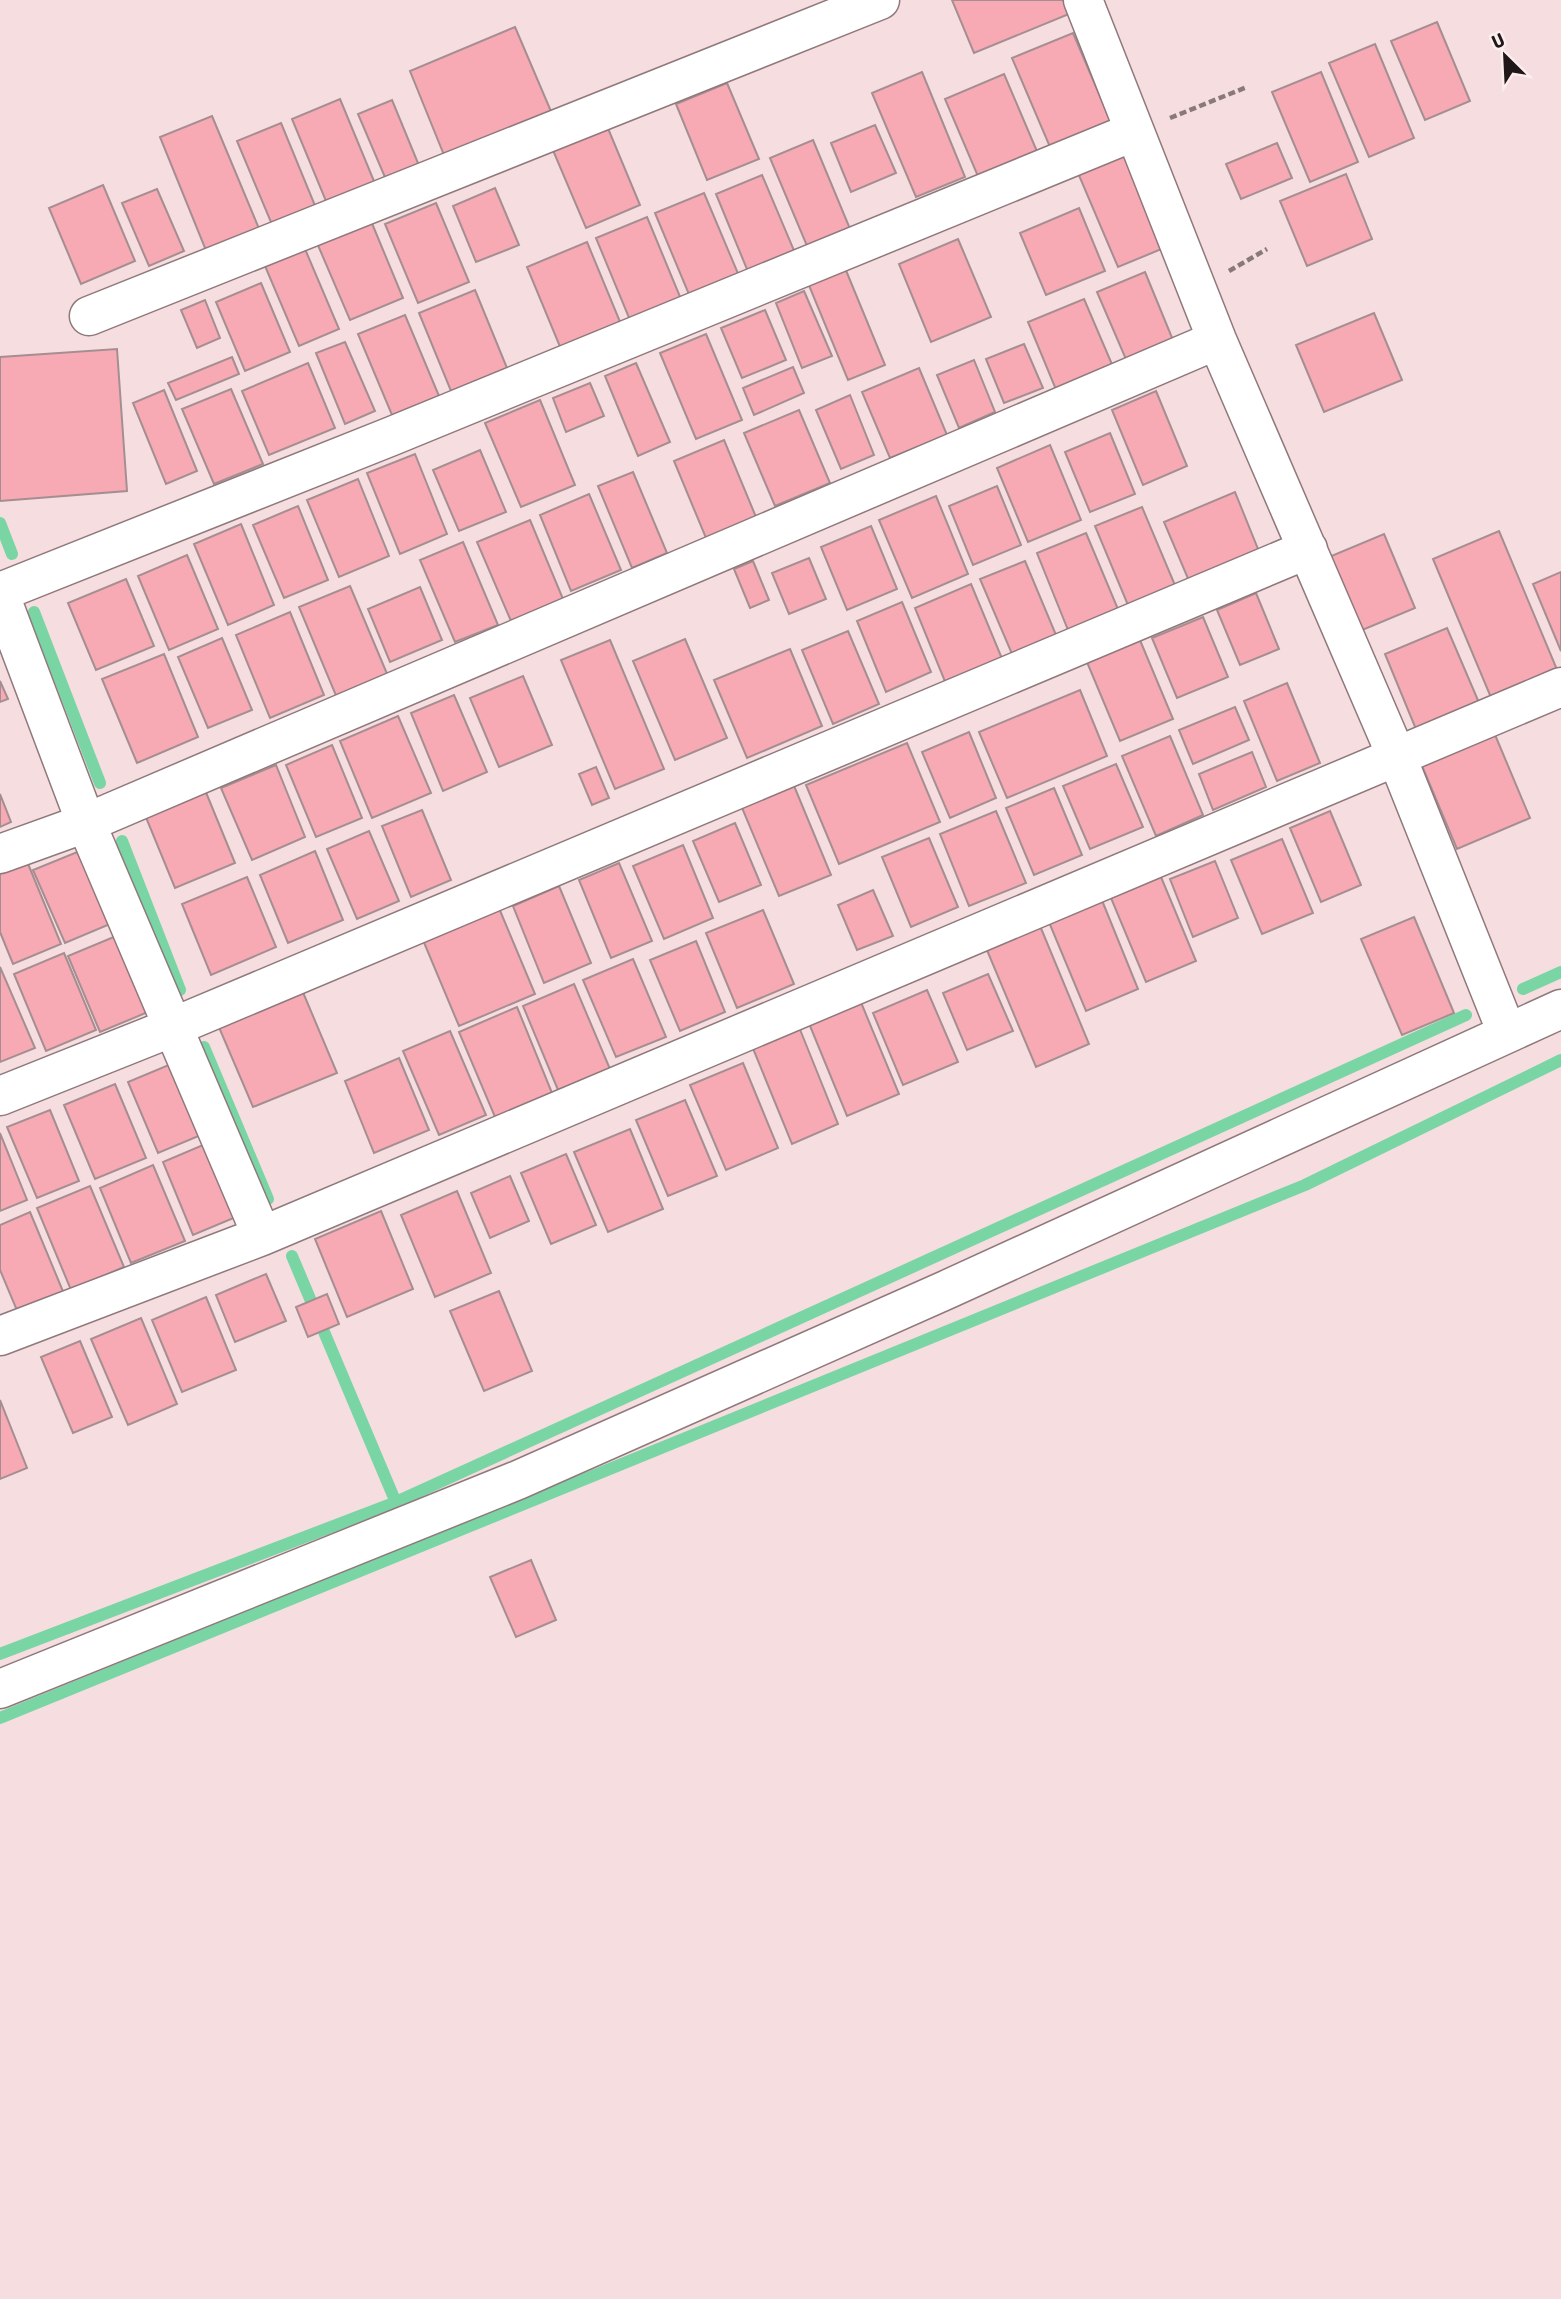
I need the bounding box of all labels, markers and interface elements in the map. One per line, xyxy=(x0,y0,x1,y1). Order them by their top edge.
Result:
north arrow xyxy=(1470,21,1540,91)
text: U xyxy=(1488,28,1508,53)

